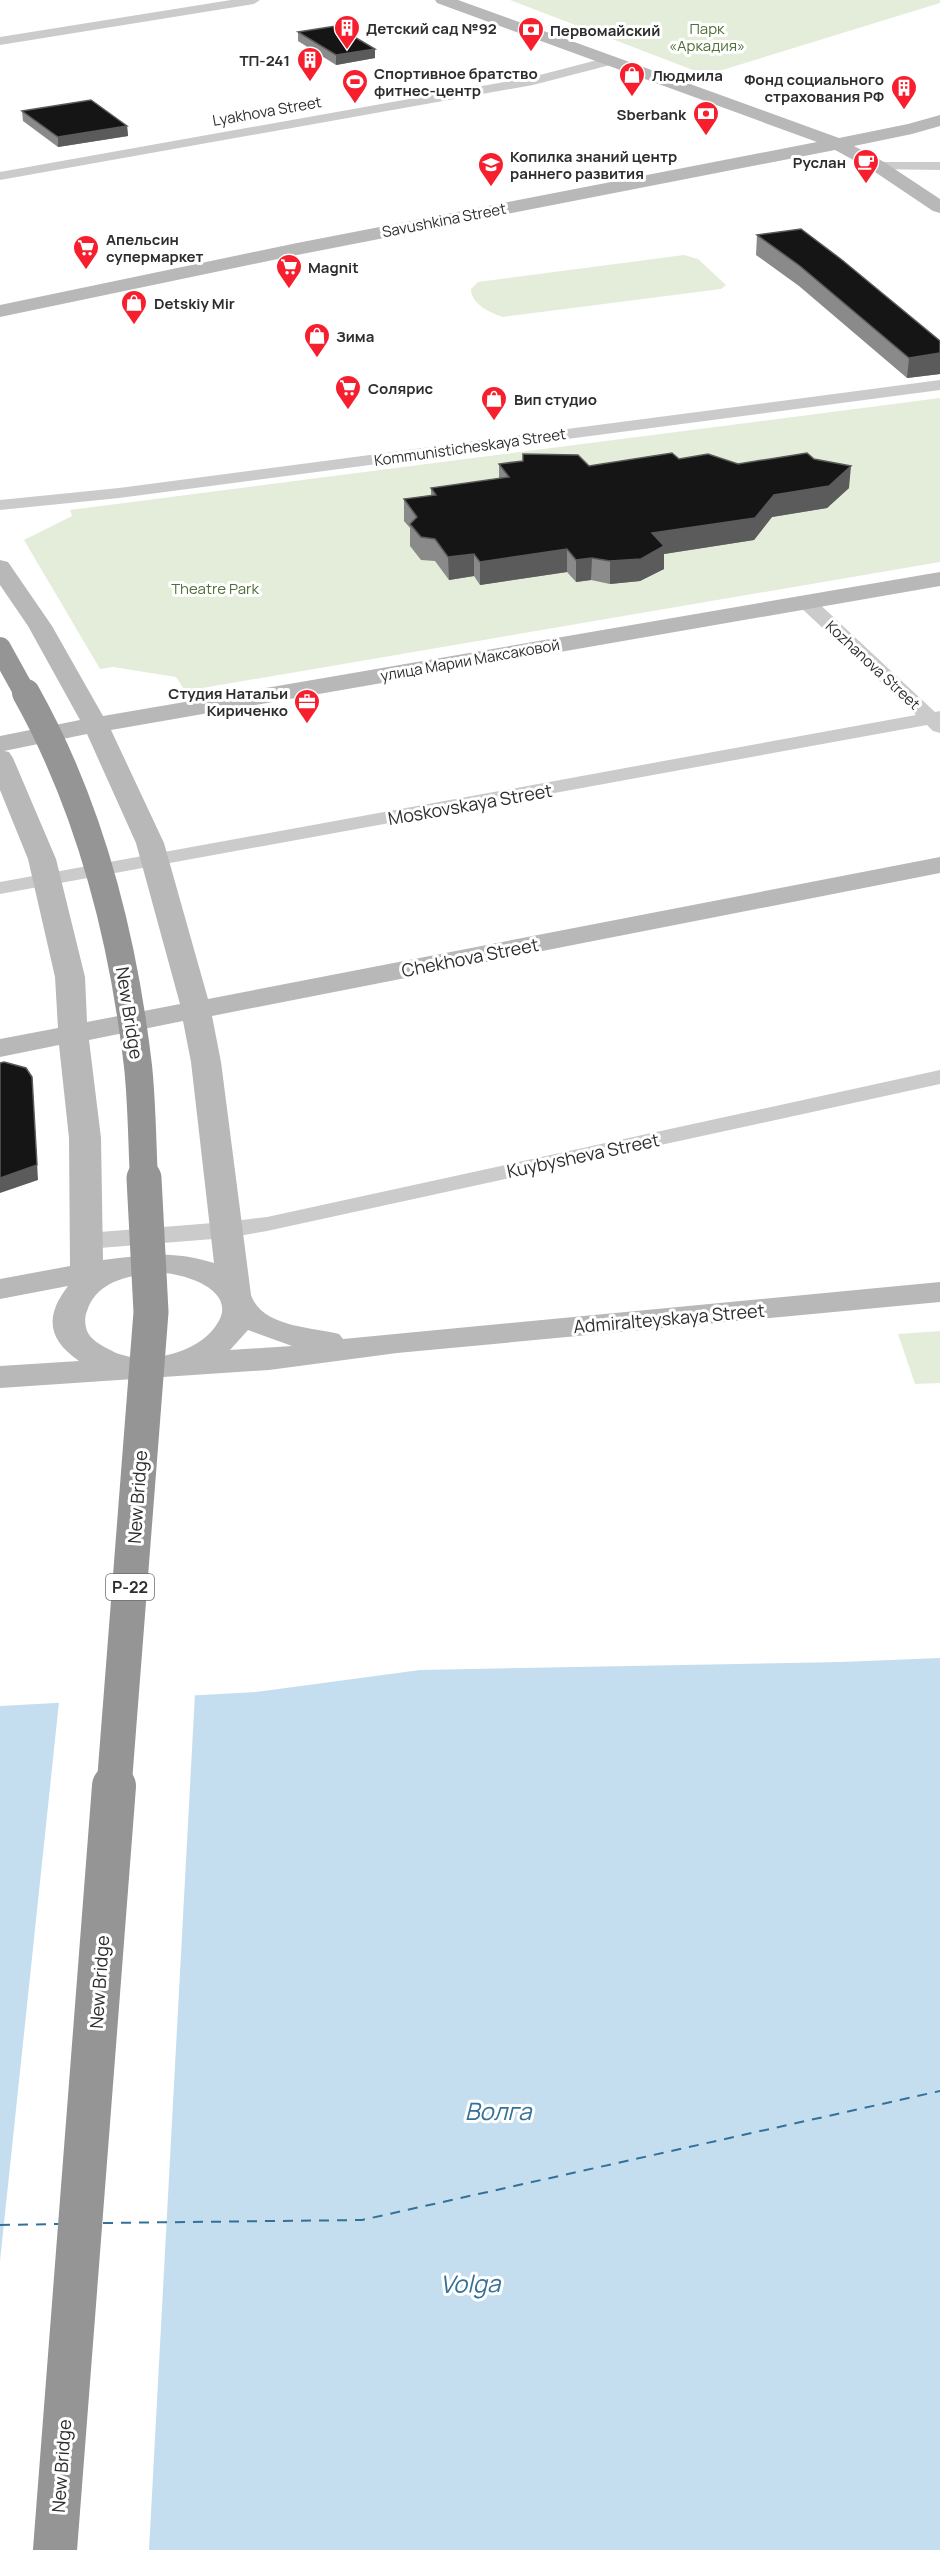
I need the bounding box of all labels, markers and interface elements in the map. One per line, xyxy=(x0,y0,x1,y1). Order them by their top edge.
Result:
building icon: Детский сад №92 xyxy=(332,13,362,51)
bank icon: Первомайский xyxy=(516,15,546,53)
place label: Детский сад №92 xyxy=(366,18,497,39)
park label: Парк «Аркадия» xyxy=(669,18,745,56)
place label: Первомайский xyxy=(550,20,660,41)
building icon: ТП-241 xyxy=(295,45,325,83)
place label: ТП-241 xyxy=(239,50,290,71)
shop icon: Людмила xyxy=(617,60,647,98)
place label: Спортивное братство фитнес-центр xyxy=(374,63,538,101)
place label: Людмила xyxy=(652,65,723,86)
sports icon: Спортивное братство фитнес-центр xyxy=(340,67,370,105)
place label: Фонд социального страхования РФ xyxy=(744,69,884,107)
building icon: Фонд социального страхования РФ xyxy=(889,73,919,111)
street label: Lyakhova Street xyxy=(211,91,323,131)
bank icon: Sberbank xyxy=(691,99,721,137)
place label: Sberbank xyxy=(617,104,687,125)
place label: Копилка знаний центр раннего развития xyxy=(510,146,677,184)
cafe icon: Руслан xyxy=(851,147,881,185)
school or university icon: Копилка знаний центр раннего развития xyxy=(476,150,506,188)
place label: Руслан xyxy=(793,152,846,173)
street label: Savushkina Street xyxy=(380,198,508,242)
place label: Апельсин супермаркет xyxy=(106,229,203,267)
supermarket icon: Апельсин супермаркет xyxy=(71,233,101,271)
supermarket icon: Magnit xyxy=(274,252,304,290)
place label: Magnit xyxy=(308,257,359,278)
shop icon: Detskiy Mir xyxy=(119,288,149,326)
place label: Detskiy Mir xyxy=(154,293,235,314)
shop icon: Зима xyxy=(302,321,332,359)
place label: Зима xyxy=(336,326,374,347)
supermarket icon: Солярис xyxy=(333,373,363,411)
place label: Солярис xyxy=(368,378,434,399)
shop icon: Вип студио xyxy=(479,384,509,422)
place label: Вип студио xyxy=(514,389,597,410)
street label: Kommunisticheskaya Street xyxy=(373,423,567,471)
park label: Theatre Park xyxy=(171,578,259,599)
street label: Kozhanova Street xyxy=(821,616,925,714)
street label: улица Марии Максаковой xyxy=(379,634,561,686)
place label: Студия Натальи Кириченко xyxy=(168,683,288,721)
office icon: Студия Натальи Кириченко xyxy=(292,687,322,725)
street label: Moskovskaya Street xyxy=(386,778,554,830)
street label: Chekhova Street xyxy=(399,932,541,982)
street label: New Bridge xyxy=(111,965,149,1061)
street label: Kuybysheva Street xyxy=(505,1127,661,1183)
street label: Admiralteyskaya Street xyxy=(572,1298,766,1338)
street label: New Bridge xyxy=(122,1450,152,1544)
road number: Р-22 xyxy=(106,1574,154,1600)
street label: New Bridge xyxy=(84,1935,114,2029)
water label: Волга xyxy=(465,2094,533,2127)
water label: Volga xyxy=(440,2266,502,2300)
street label: New Bridge xyxy=(46,2419,76,2513)

